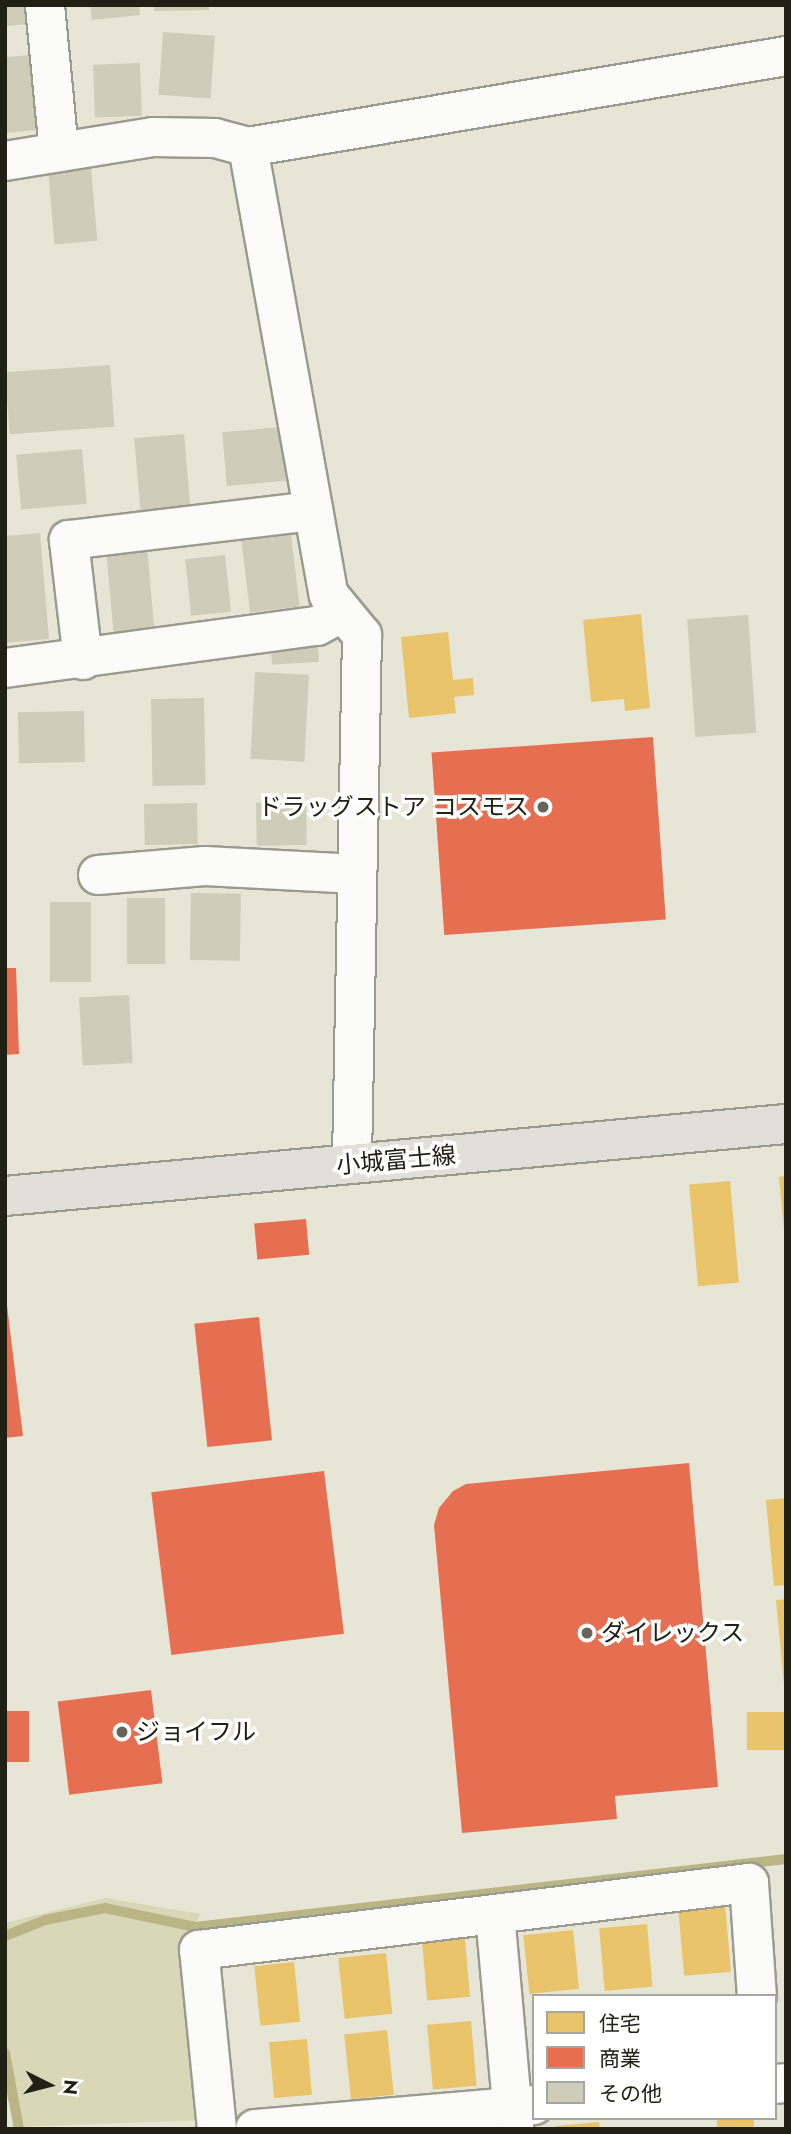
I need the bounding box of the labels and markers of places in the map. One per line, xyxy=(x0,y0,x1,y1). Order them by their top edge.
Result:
place label: ドラッグストア コスモス xyxy=(258,793,529,821)
marker: ドラッグストア コスモス xyxy=(535,799,551,815)
place label: ダイレックス xyxy=(601,1619,745,1647)
marker: ダイレックス xyxy=(579,1625,595,1641)
place label: ジョイフル xyxy=(136,1718,256,1746)
marker: ジョイフル xyxy=(114,1724,130,1740)

